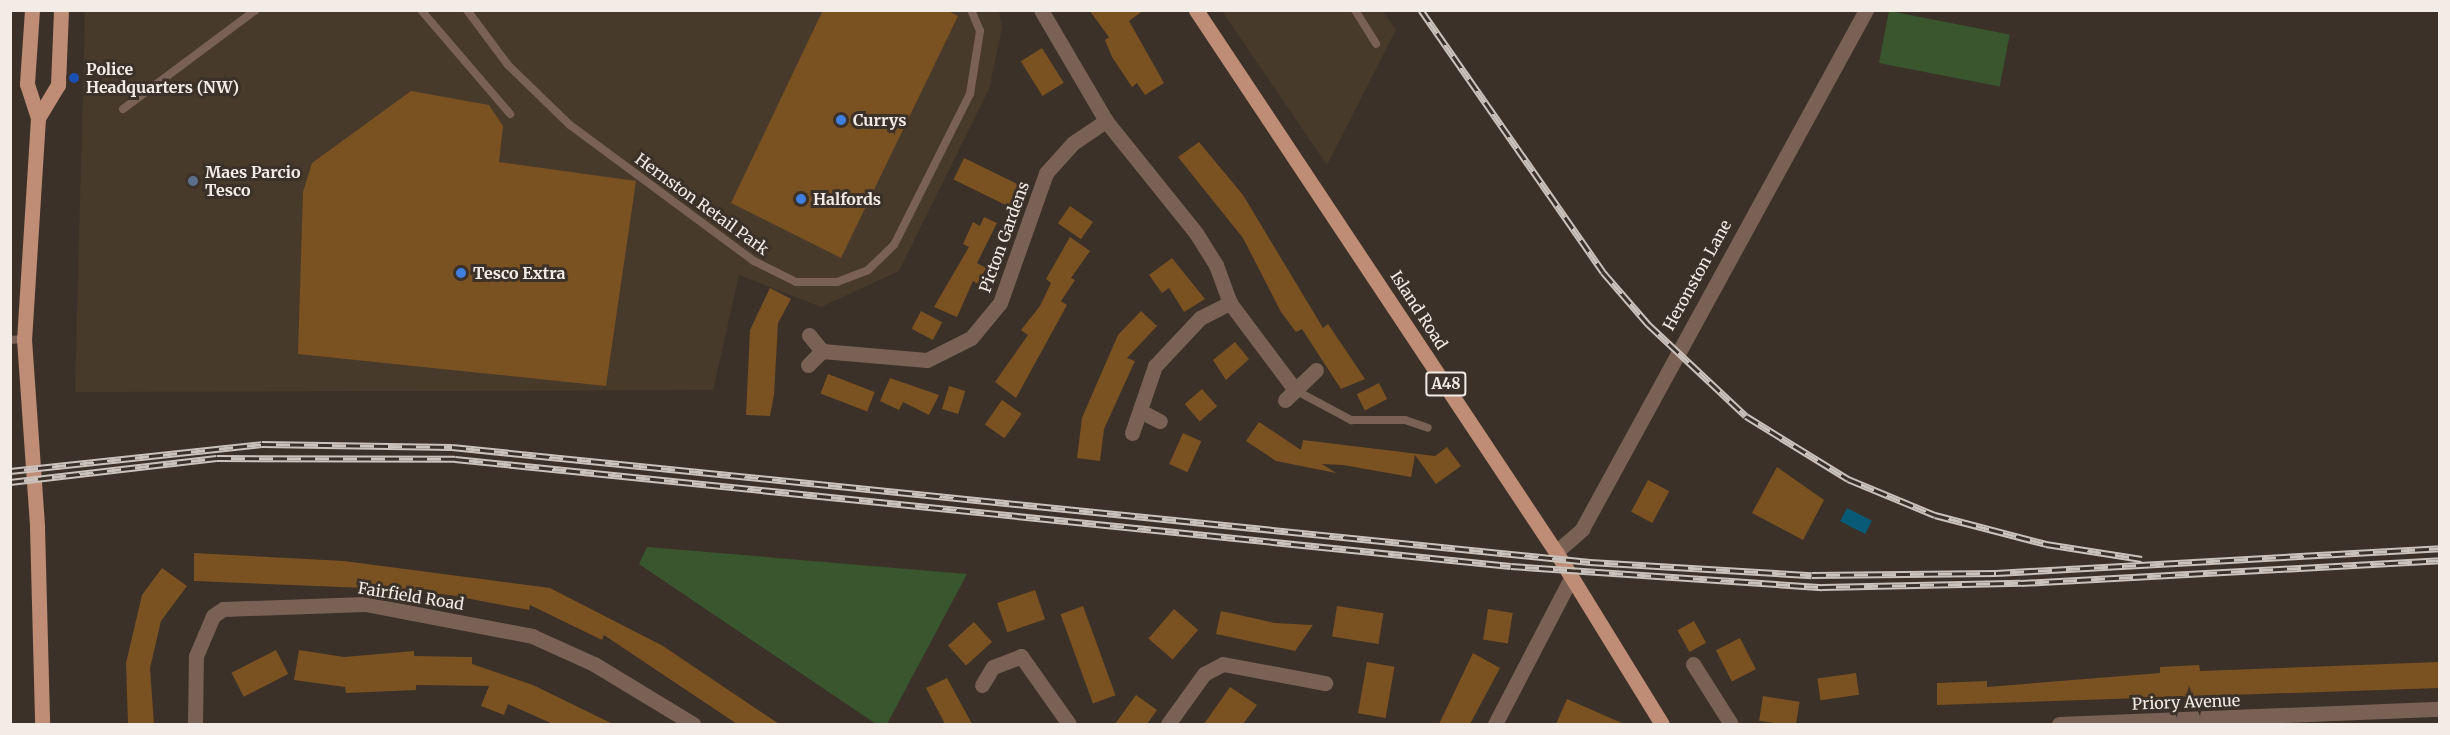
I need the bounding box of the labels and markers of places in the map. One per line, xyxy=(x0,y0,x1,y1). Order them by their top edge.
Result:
place label: Police Headquarters (NW) xyxy=(86,59,239,97)
marker: Police Headquarters (NW) xyxy=(67,71,81,85)
place label: Currys xyxy=(853,110,906,130)
marker: Currys xyxy=(834,113,848,127)
place label: Maes Parcio Tesco xyxy=(205,162,301,200)
marker: Maes Parcio Tesco xyxy=(186,174,200,188)
place label: Halfords xyxy=(813,189,881,209)
marker: Halfords xyxy=(794,192,808,206)
place label: Tesco Extra xyxy=(473,263,565,283)
marker: Tesco Extra xyxy=(454,266,468,280)

